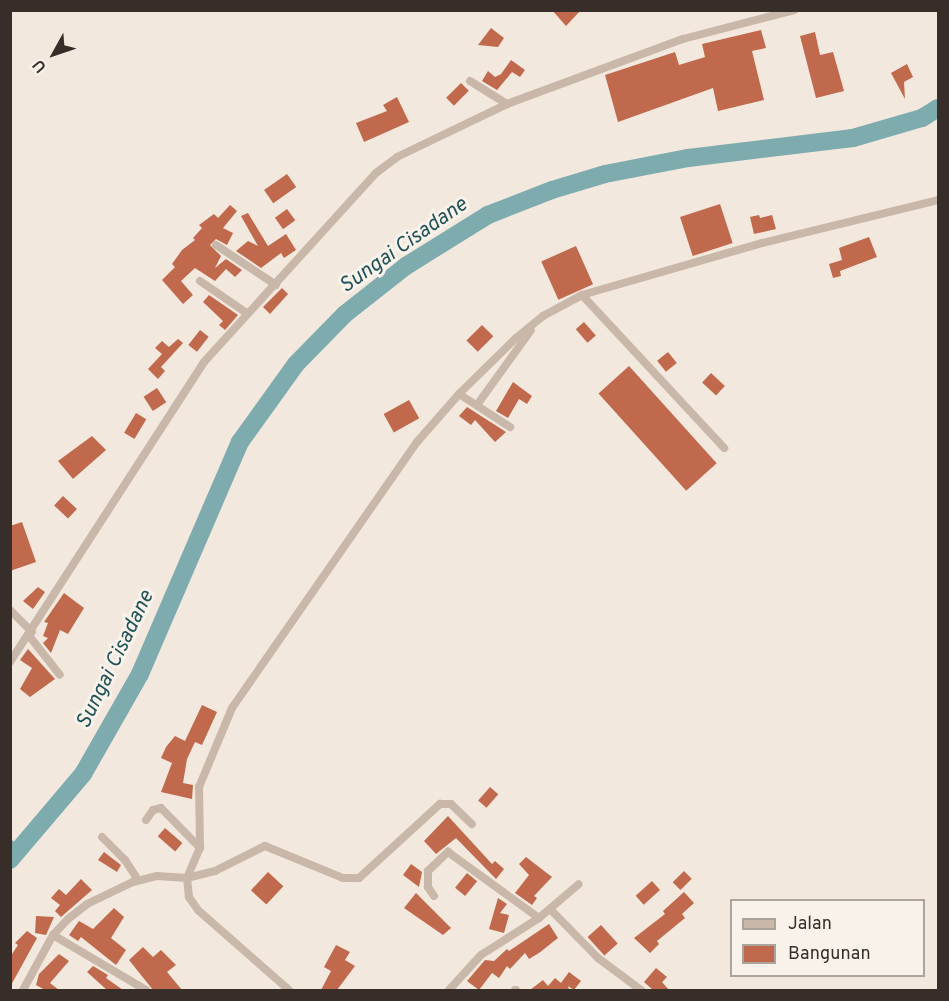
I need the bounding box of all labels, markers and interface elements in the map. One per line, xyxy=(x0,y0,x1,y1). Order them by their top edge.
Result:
north arrow xyxy=(24,24,84,84)
text: U xyxy=(29,55,52,76)
water label: Sungai Cisadane xyxy=(335,193,473,299)
water label: Sungai Cisadane xyxy=(72,587,160,733)
legend xyxy=(730,899,925,977)
text: Jalan xyxy=(788,913,832,936)
text: Bangunan xyxy=(788,943,871,966)

